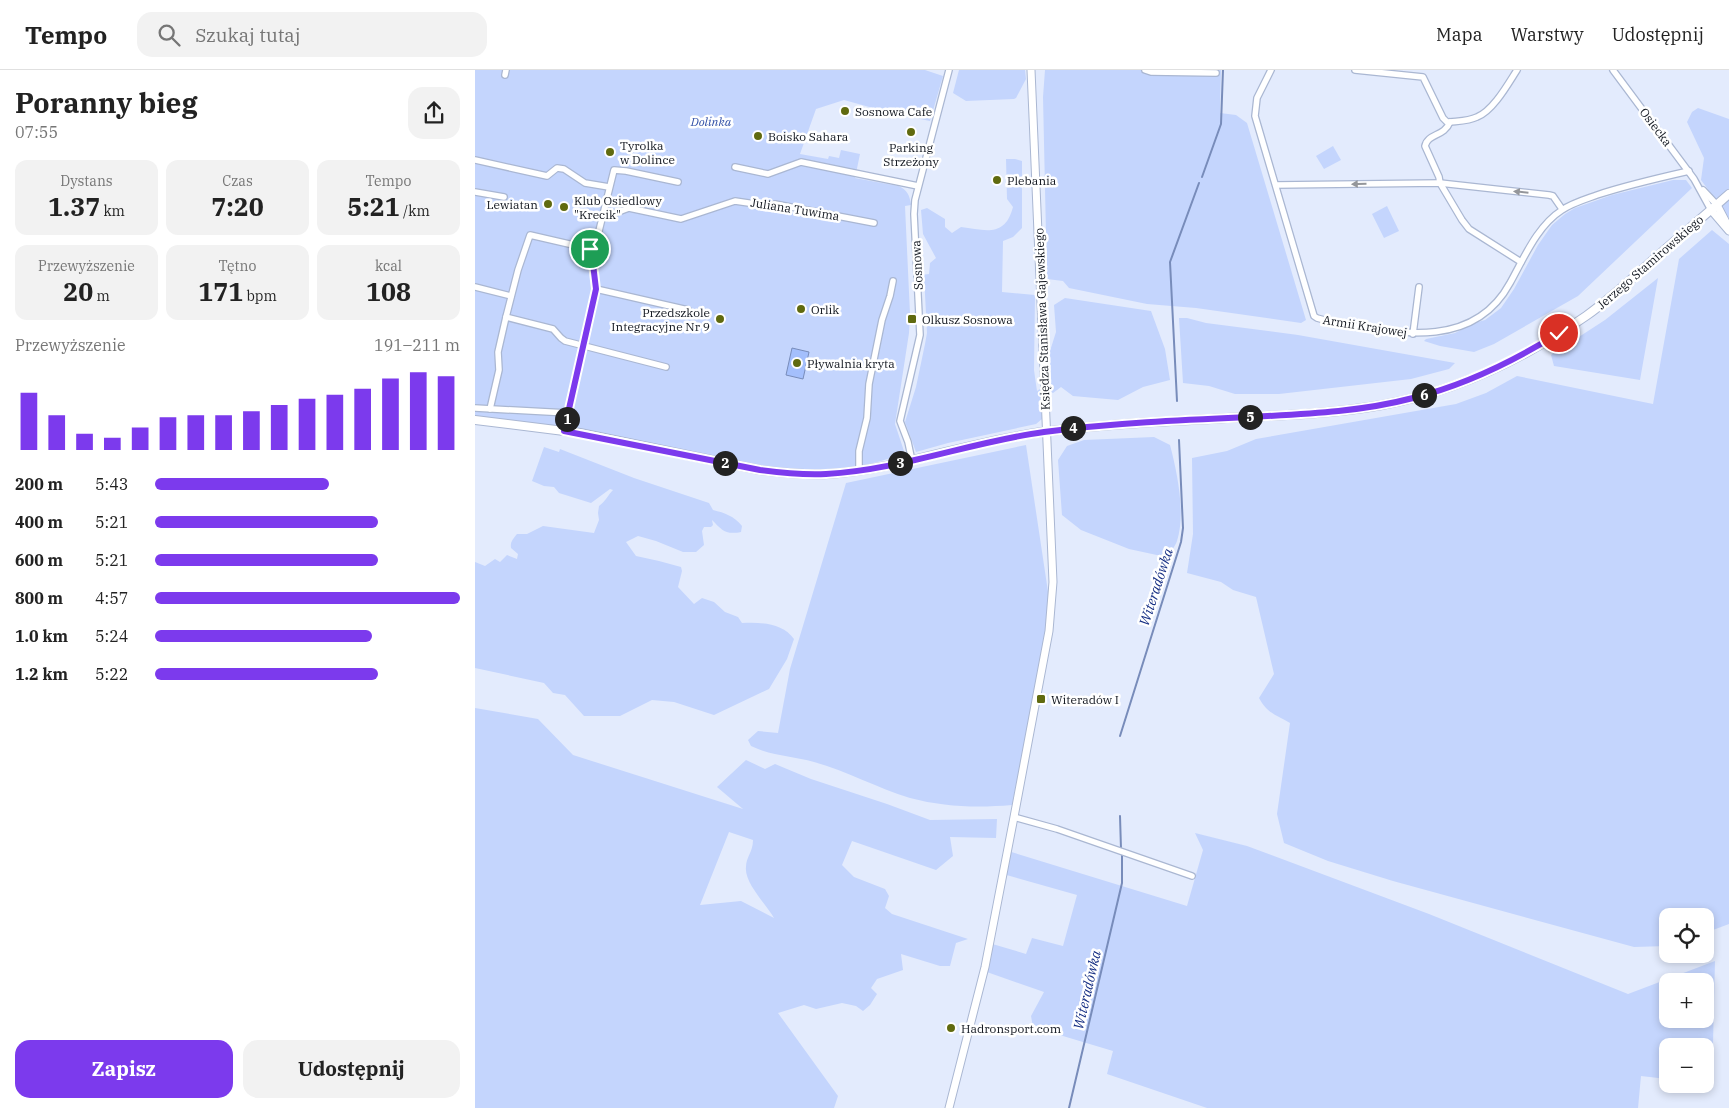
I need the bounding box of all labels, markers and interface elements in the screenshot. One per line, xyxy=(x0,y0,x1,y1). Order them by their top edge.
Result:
search box xyxy=(137,12,487,57)
text: Tempo xyxy=(25,19,107,51)
icon: search xyxy=(155,21,183,49)
text: Szukaj tutaj xyxy=(195,23,300,47)
text: Mapa xyxy=(1436,23,1483,46)
text: Warstwy xyxy=(1511,23,1584,46)
text: Udostępnij xyxy=(1612,23,1704,46)
text: Poranny bieg xyxy=(15,84,198,121)
button: share xyxy=(408,87,460,139)
place label: Sosnowa Cafe xyxy=(855,104,932,119)
marker: Sosnowa Cafe xyxy=(839,105,851,117)
street label: Osiecka xyxy=(1637,105,1676,150)
park label: Dolinka xyxy=(690,114,732,129)
text: 07:55 xyxy=(15,122,58,142)
marker: Parking Strzeżony xyxy=(905,126,917,138)
place label: Boisko Sahara xyxy=(768,129,849,144)
marker: Boisko Sahara xyxy=(752,130,764,142)
place label: Tyrolka w Dolince xyxy=(620,138,675,167)
place label: Parking Strzeżony xyxy=(883,140,939,169)
marker: Tyrolka w Dolince xyxy=(604,146,616,158)
text: Dystans xyxy=(60,172,113,190)
text: Czas xyxy=(222,172,253,190)
text: Tempo xyxy=(366,172,411,190)
place label: Plebania xyxy=(1007,173,1057,188)
marker: Plebania xyxy=(991,174,1003,186)
one-way arrow xyxy=(1351,180,1367,188)
one-way arrow xyxy=(1513,188,1529,196)
text: 1.37 xyxy=(48,190,100,223)
text: 7:20 xyxy=(211,190,264,223)
text: 5:21 xyxy=(347,190,400,223)
place label: Klub Osiedlowy "Krecik" xyxy=(574,193,662,222)
street label: Juliana Tuwima xyxy=(749,195,841,224)
place label: Lewiatan xyxy=(486,197,538,212)
marker: Lewiatan xyxy=(542,198,554,210)
marker: Klub Osiedlowy "Krecik" xyxy=(558,201,570,213)
text: km xyxy=(100,202,125,220)
text: /km xyxy=(400,202,430,220)
street label: Jerzego Stamirowskiego xyxy=(1594,212,1706,312)
street label: Księdza Stanisława Gajewskiego xyxy=(1031,227,1053,410)
pin xyxy=(569,228,611,270)
icon: arrive xyxy=(576,235,604,263)
street label: Sosnowa xyxy=(908,239,926,290)
text: Przewyższenie xyxy=(38,257,135,275)
text: Tętno xyxy=(219,257,256,275)
text: kcal xyxy=(375,257,402,275)
text: 20 xyxy=(63,275,93,308)
text: 171 xyxy=(198,275,243,308)
text: 108 xyxy=(366,275,411,308)
text: m xyxy=(93,287,110,305)
text: bpm xyxy=(243,287,277,305)
place label: Orlik xyxy=(811,302,839,317)
marker: Orlik xyxy=(795,303,807,315)
place label: Przedszkole Integracyjne Nr 9 xyxy=(611,305,710,334)
place label: Olkusz Sosnowa xyxy=(922,312,1013,327)
street label: Armii Krajowej xyxy=(1322,312,1408,340)
pin xyxy=(1538,312,1580,354)
marker: Przedszkole Integracyjne Nr 9 xyxy=(714,313,726,325)
marker: Olkusz Sosnowa xyxy=(906,313,918,325)
icon: check xyxy=(1545,319,1573,347)
text: Przewyższenie xyxy=(15,335,126,355)
text: 191–211 m xyxy=(374,335,460,355)
place label: Pływalnia kryta xyxy=(807,356,895,371)
marker: Pływalnia kryta xyxy=(791,357,803,369)
pin: 6 xyxy=(1411,382,1437,408)
text: 6 xyxy=(1420,386,1429,404)
pin: 5 xyxy=(1237,404,1263,430)
pin: 1 xyxy=(555,406,579,432)
text: 5 xyxy=(1246,408,1255,426)
text: 1 xyxy=(563,410,572,428)
pin: 4 xyxy=(1061,416,1085,440)
text: 4 xyxy=(1069,419,1078,437)
pin: 2 xyxy=(713,450,737,476)
pin: 3 xyxy=(887,450,913,476)
text: 2 xyxy=(721,454,730,472)
text: 3 xyxy=(896,454,905,472)
text: 200 m xyxy=(15,474,63,494)
text: 5:43 xyxy=(95,474,128,494)
text: 400 m xyxy=(15,512,63,532)
text: 5:21 xyxy=(95,512,128,532)
water label: Witeradówka xyxy=(1135,546,1177,628)
text: 600 m xyxy=(15,550,63,570)
text: 5:21 xyxy=(95,550,128,570)
text: 800 m xyxy=(15,588,63,608)
text: 4:57 xyxy=(95,588,128,608)
text: 1.0 km xyxy=(15,626,68,646)
text: 5:24 xyxy=(95,626,128,646)
text: 1.2 km xyxy=(15,664,68,684)
text: 5:22 xyxy=(95,664,128,684)
place label: Witeradów I xyxy=(1051,692,1119,707)
marker: Witeradów I xyxy=(1035,693,1047,705)
map controls xyxy=(1659,908,1714,1093)
button: locate xyxy=(1659,908,1714,963)
water label: Witeradówka xyxy=(1069,948,1105,1031)
button: + xyxy=(1659,973,1714,1028)
place label: Hadronsport.com xyxy=(961,1021,1062,1036)
marker: Hadronsport.com xyxy=(945,1022,957,1034)
button: − xyxy=(1659,1038,1714,1093)
button: Zapisz xyxy=(15,1040,233,1098)
button: Udostępnij xyxy=(243,1040,460,1098)

